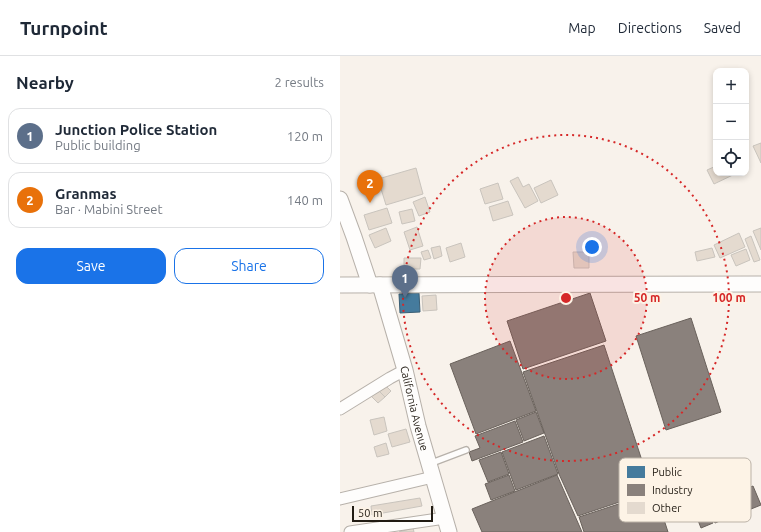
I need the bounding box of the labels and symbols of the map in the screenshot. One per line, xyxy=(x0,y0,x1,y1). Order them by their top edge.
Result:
pin: 2 xyxy=(357,170,383,203)
your location xyxy=(582,237,602,257)
pin: 1 xyxy=(392,265,418,298)
centre of rings xyxy=(559,291,573,305)
text: 50 m xyxy=(634,291,660,304)
text: 100 m xyxy=(712,291,746,304)
street label: California Avenue xyxy=(398,364,431,452)
legend xyxy=(619,458,751,522)
text: Public xyxy=(652,466,682,478)
text: Industry xyxy=(652,484,693,496)
text: Other xyxy=(652,502,682,514)
scale bar xyxy=(352,504,433,523)

